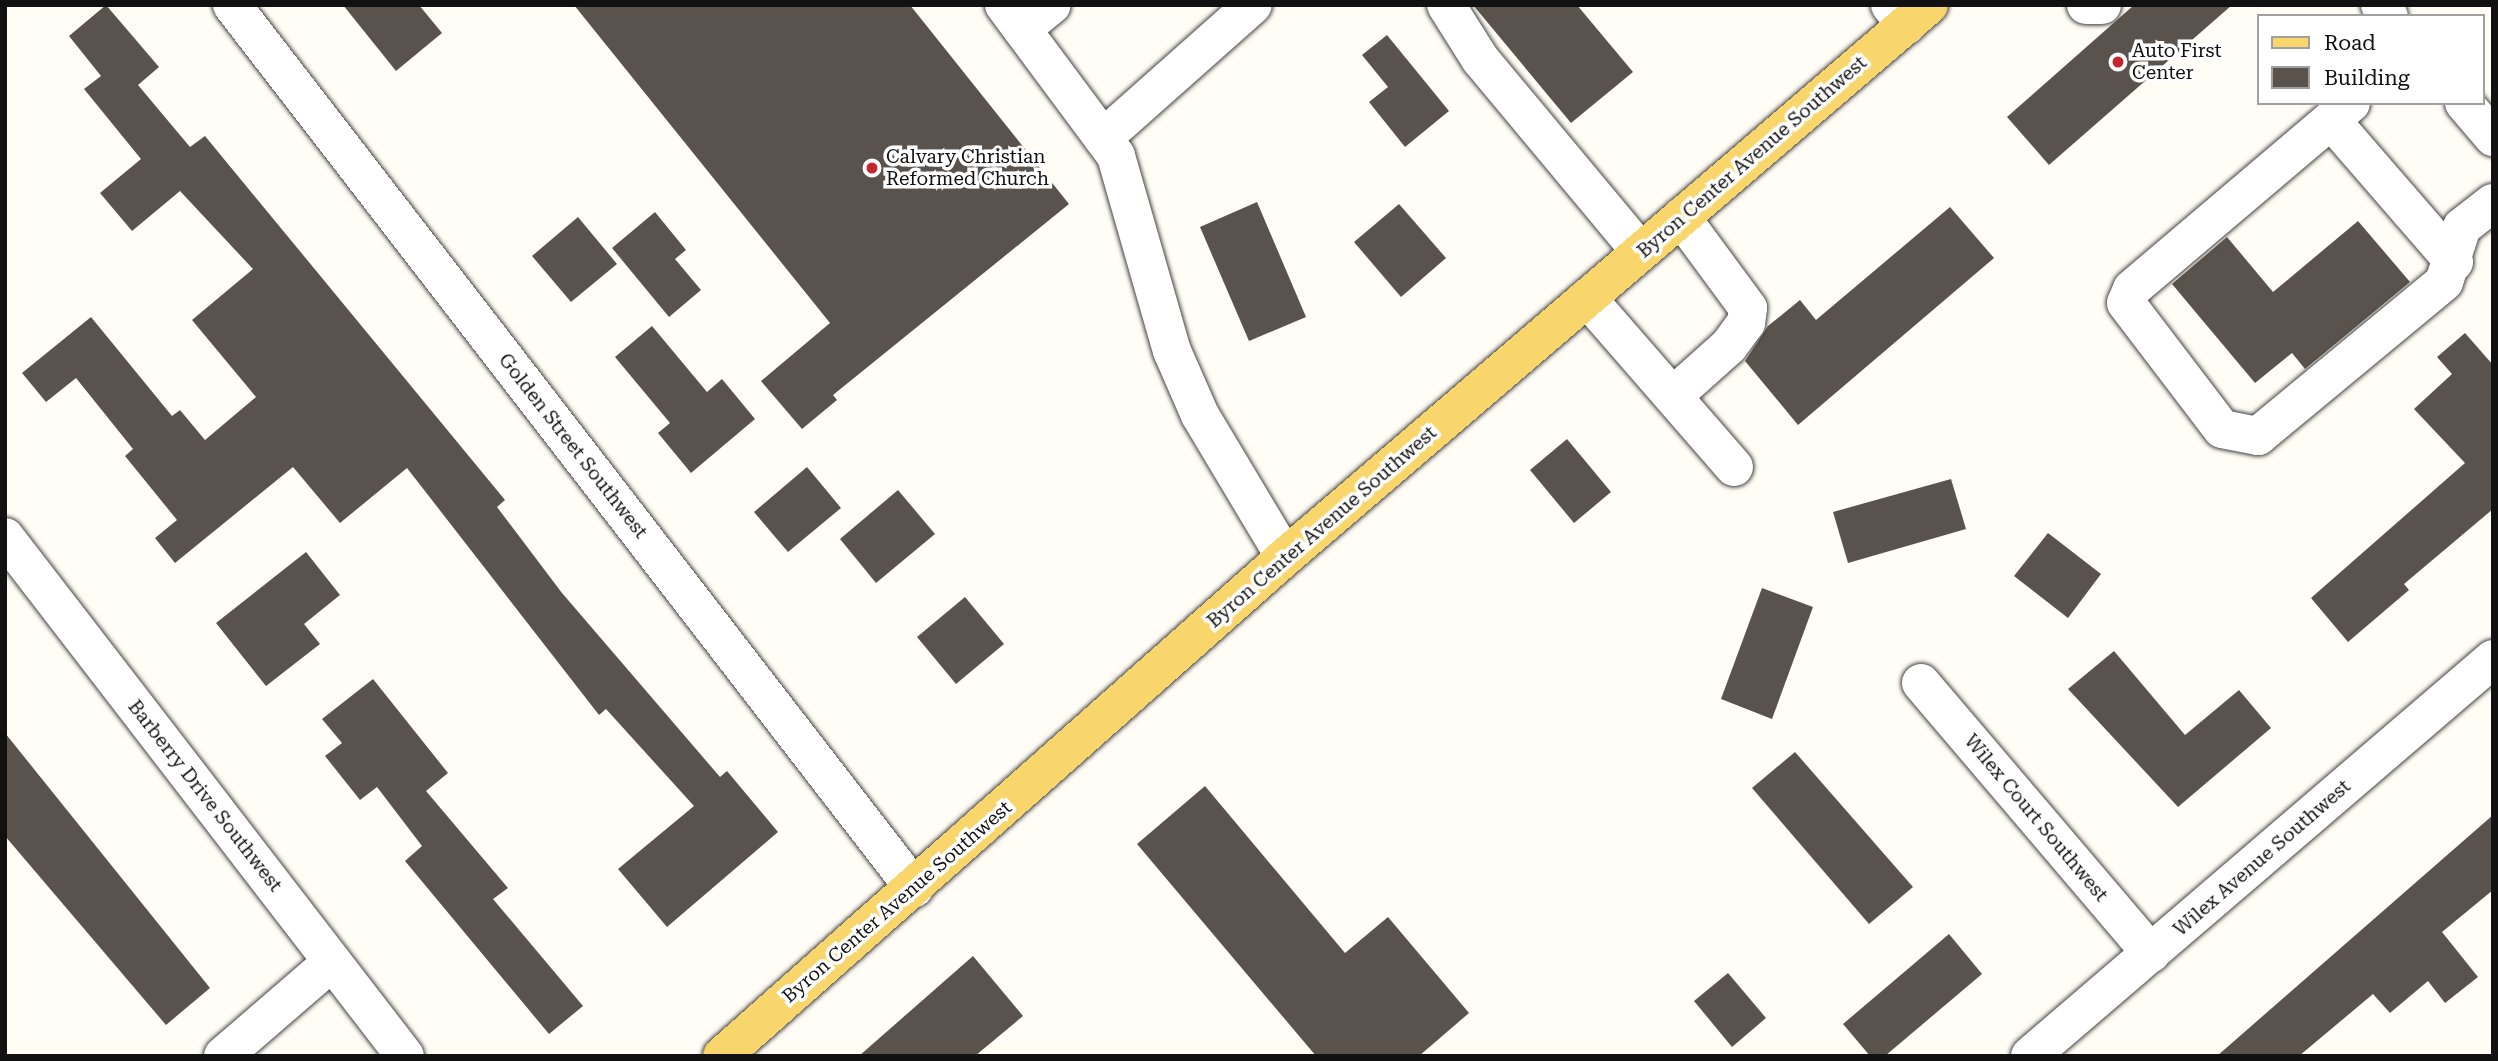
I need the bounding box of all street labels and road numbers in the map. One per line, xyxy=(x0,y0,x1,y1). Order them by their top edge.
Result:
street label: Byron Center Avenue Southwest xyxy=(1633,51,1871,263)
street label: Golden Street Southwest xyxy=(494,349,652,543)
street label: Byron Center Avenue Southwest xyxy=(1203,421,1441,633)
street label: Barberry Drive Southwest xyxy=(123,696,287,896)
street label: Wilex Court Southwest xyxy=(1959,730,2113,906)
street label: Wilex Avenue Southwest xyxy=(2169,775,2355,941)
street label: Byron Center Avenue Southwest xyxy=(778,796,1016,1008)

